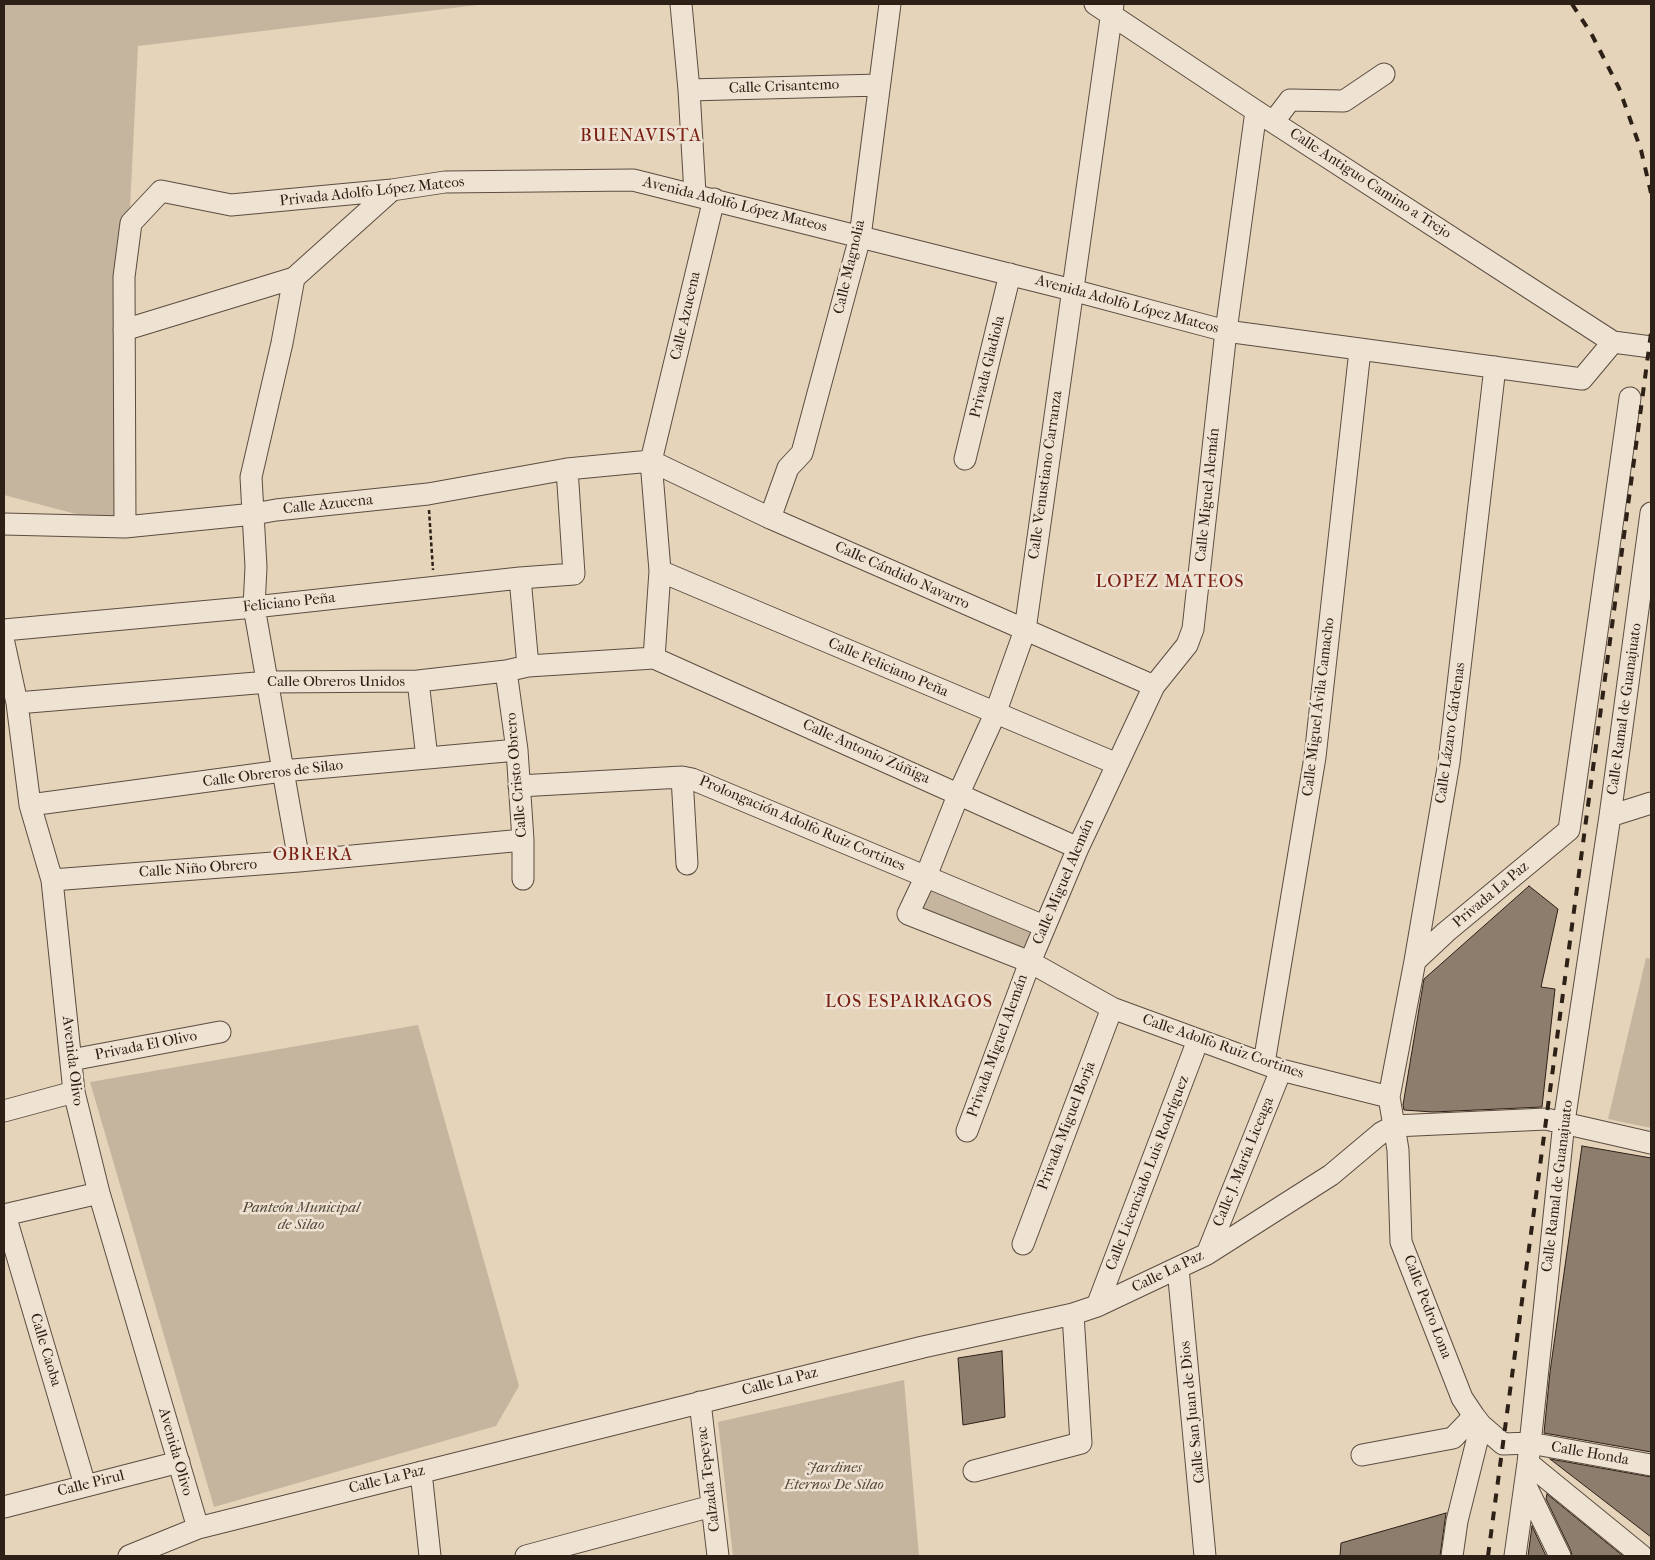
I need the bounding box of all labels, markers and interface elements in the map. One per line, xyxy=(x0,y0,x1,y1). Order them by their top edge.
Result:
street label: Calle Crisantemo xyxy=(728,76,840,98)
street label: Calle Antiguo Camino a Trejo xyxy=(1286,125,1454,243)
district label: BUENAVISTA xyxy=(579,126,703,148)
street label: Privada Adolfo López Mateos xyxy=(279,173,465,211)
street label: Avenida Adolfo López Mateos xyxy=(641,173,829,237)
street label: Calle Magnolia xyxy=(830,218,870,316)
street label: Calle Azucena xyxy=(667,270,705,362)
street label: Avenida Adolfo López Mateos xyxy=(1033,272,1221,338)
street label: Privada Gladiola xyxy=(967,314,1009,420)
street label: Calle Venustiano Carranza xyxy=(1025,390,1067,560)
street label: Calle Miguel Alemán xyxy=(1192,427,1224,563)
street label: Calle Azucena xyxy=(282,491,374,519)
street label: Calle Cándido Navarro xyxy=(832,538,972,614)
district label: LOPEZ MATEOS xyxy=(1094,572,1246,594)
street label: Feliciano Peña xyxy=(242,589,336,617)
street label: Calle Miguel Ávila Camacho xyxy=(1299,617,1339,797)
street label: Calle Ramal de Guanajuato xyxy=(1604,622,1646,796)
street label: Calle Feliciano Peña xyxy=(825,635,951,701)
street label: Calle Lázaro Cárdenas xyxy=(1432,661,1470,805)
street label: Calle Obreros Unidos xyxy=(267,673,405,691)
street label: Calle Cristo Obrero xyxy=(503,712,531,838)
street label: Calle Antonio Zúñiga xyxy=(800,716,932,788)
street label: Calle Obreros de Silao xyxy=(202,756,344,792)
street label: Prolongación Adolfo Ruiz Cortines xyxy=(696,772,908,876)
street label: Calle Miguel Alemán xyxy=(1029,817,1099,947)
district label: OBRERA xyxy=(272,845,354,867)
street label: Calle Niño Obrero xyxy=(138,856,258,882)
street label: Privada La Paz xyxy=(1449,858,1533,932)
street label: Privada Miguel Alemán xyxy=(964,972,1032,1120)
district label: LOS ESPARRAGOS xyxy=(823,992,995,1014)
street label: Calle Adolfo Ruiz Cortines xyxy=(1140,1011,1306,1083)
street label: Avenida Olivo xyxy=(58,1015,86,1107)
street label: Privada El Olivo xyxy=(93,1027,199,1065)
street label: Privada Miguel Borja xyxy=(1034,1059,1100,1193)
street label: Calle Licenciado Luis Rodríguez xyxy=(1102,1073,1194,1273)
street label: Calle J. María Liceaga xyxy=(1210,1095,1278,1229)
street label: Calle Ramal de Guanajuato xyxy=(1539,1099,1577,1273)
park label: Panteón Municipal de Silao xyxy=(242,1199,360,1234)
street label: Calle La Paz xyxy=(1129,1247,1207,1297)
street label: Calle Pedro Lona xyxy=(1399,1253,1455,1361)
street label: Calle Caoba xyxy=(25,1311,65,1389)
street label: Calle San Juan de Dios xyxy=(1177,1340,1209,1484)
street label: Calle La Paz xyxy=(740,1364,820,1400)
street label: Avenida Olivo xyxy=(154,1406,196,1498)
street label: Calzada Tepeyac xyxy=(694,1425,724,1533)
street label: Calle Honda xyxy=(1550,1438,1630,1470)
park label: Jardines Eternos De Silao xyxy=(784,1459,884,1494)
street label: Calle La Paz xyxy=(347,1462,427,1498)
street label: Calle Pirul xyxy=(56,1467,126,1501)

